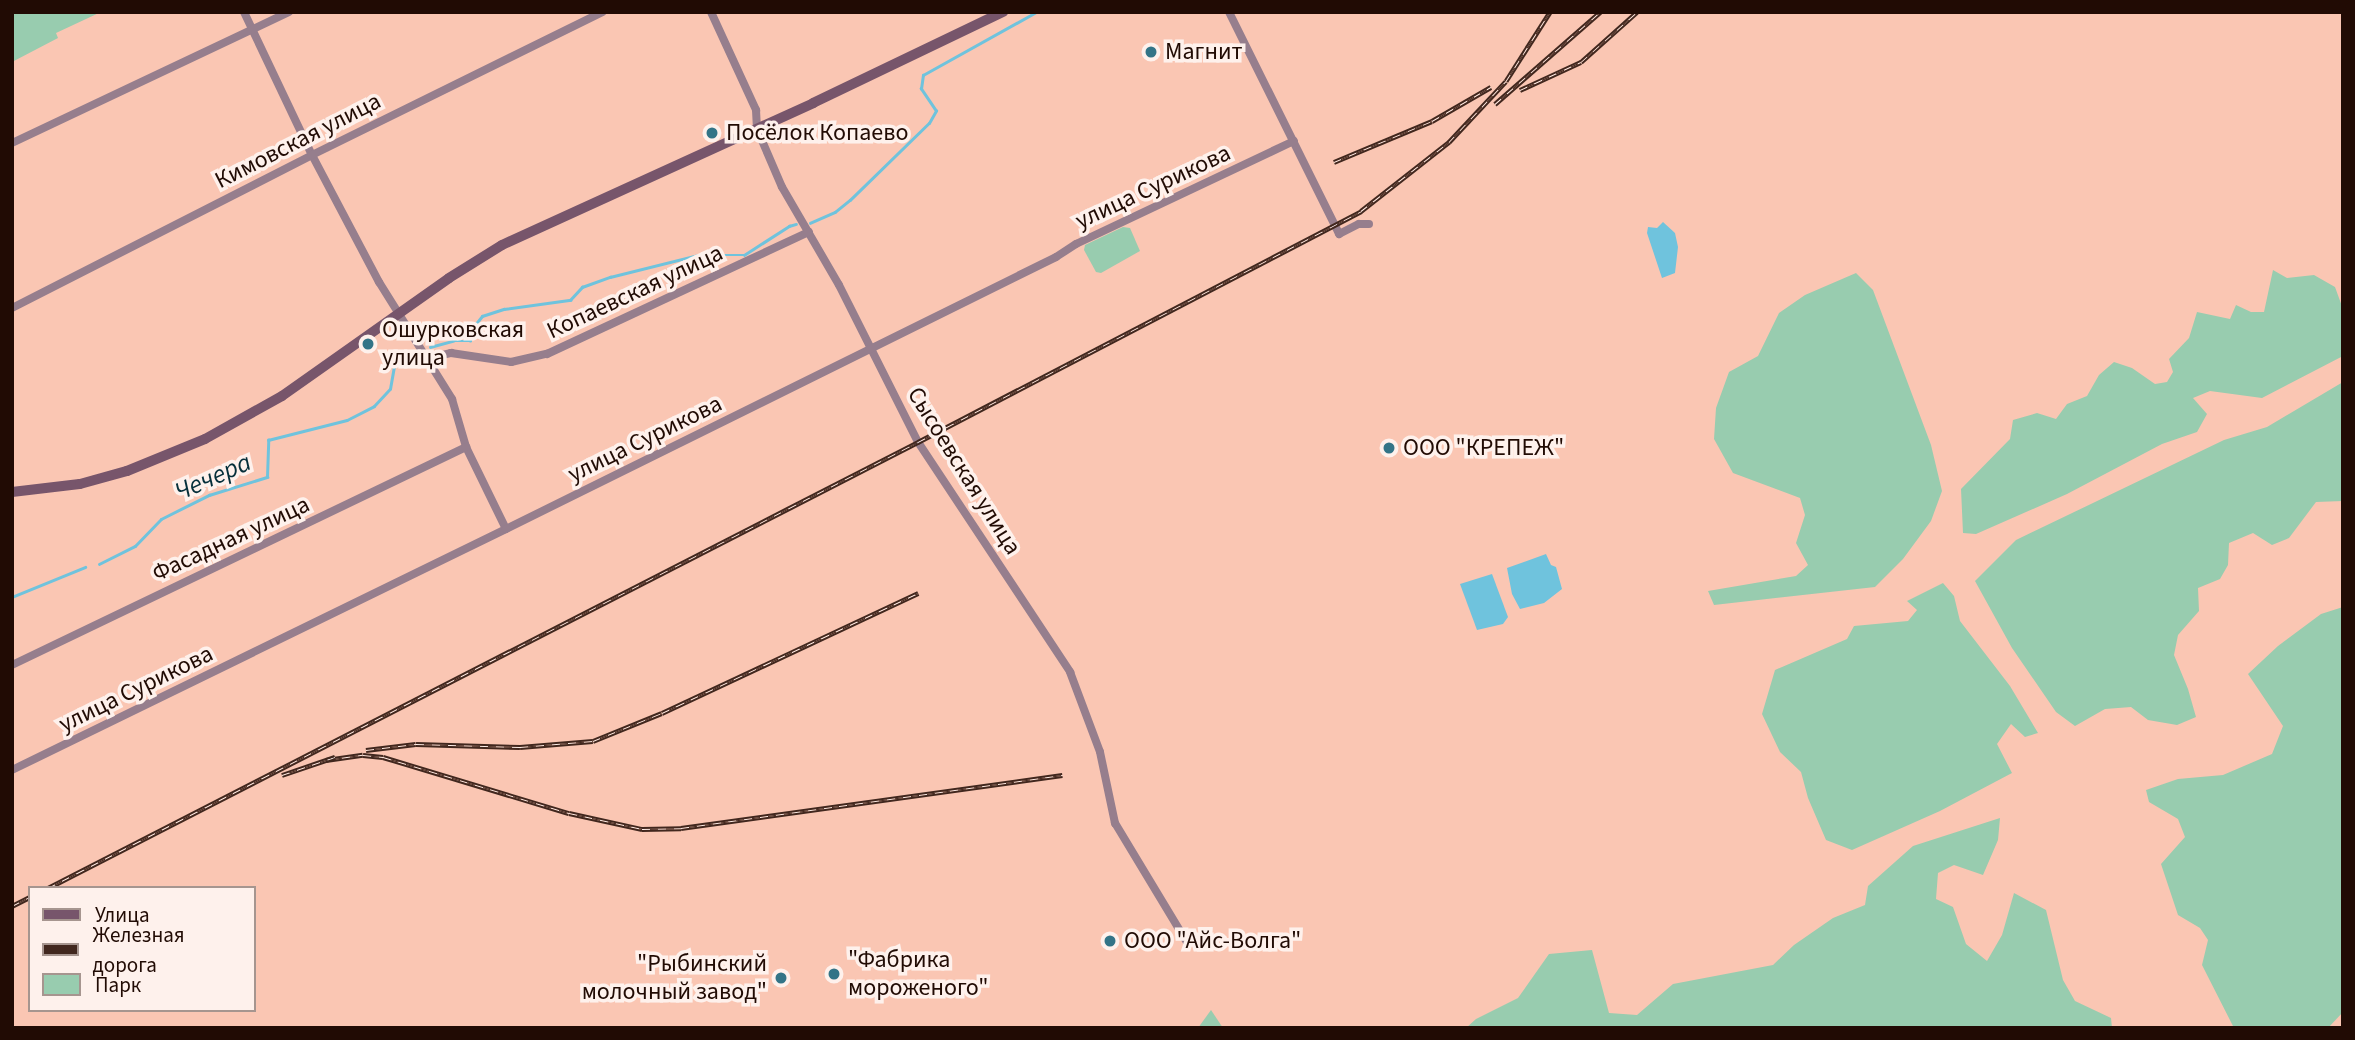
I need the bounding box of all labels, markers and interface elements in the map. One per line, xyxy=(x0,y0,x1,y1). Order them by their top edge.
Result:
place label: Магнит xyxy=(1165,38,1242,66)
marker: Магнит xyxy=(1143,44,1159,60)
street label: Кимовская улица xyxy=(210,87,386,195)
place label: Посёлок Копаево xyxy=(726,119,908,147)
marker: Посёлок Копаево xyxy=(704,125,720,141)
street label: улица Сурикова xyxy=(1071,138,1235,236)
street label: Копаевская улица xyxy=(542,239,728,345)
place label: Ошурковская улица xyxy=(382,316,524,372)
marker: Ошурковская улица xyxy=(360,336,376,352)
street label: Сысоевская улица xyxy=(901,382,1027,560)
street label: улица Сурикова xyxy=(563,389,727,489)
place label: ООО "КРЕПЕЖ" xyxy=(1403,434,1564,462)
marker: ООО "КРЕПЕЖ" xyxy=(1381,440,1397,456)
water label: Чечера xyxy=(170,446,256,508)
street label: Фасадная улица xyxy=(148,490,314,588)
street label: улица Сурикова xyxy=(54,639,218,739)
legend xyxy=(28,886,256,1012)
text: Улица xyxy=(95,900,150,930)
text: Железная дорога xyxy=(93,920,185,980)
place label: ООО "Айс-Волга" xyxy=(1124,927,1301,955)
marker: ООО "Айс-Волга" xyxy=(1102,933,1118,949)
place label: "Фабрика мороженого" xyxy=(848,946,988,1002)
place label: "Рыбинский молочный завод" xyxy=(582,950,767,1006)
marker: "Фабрика мороженого" xyxy=(826,966,842,982)
text: Парк xyxy=(95,970,141,1000)
marker: "Рыбинский молочный завод" xyxy=(773,970,789,986)

